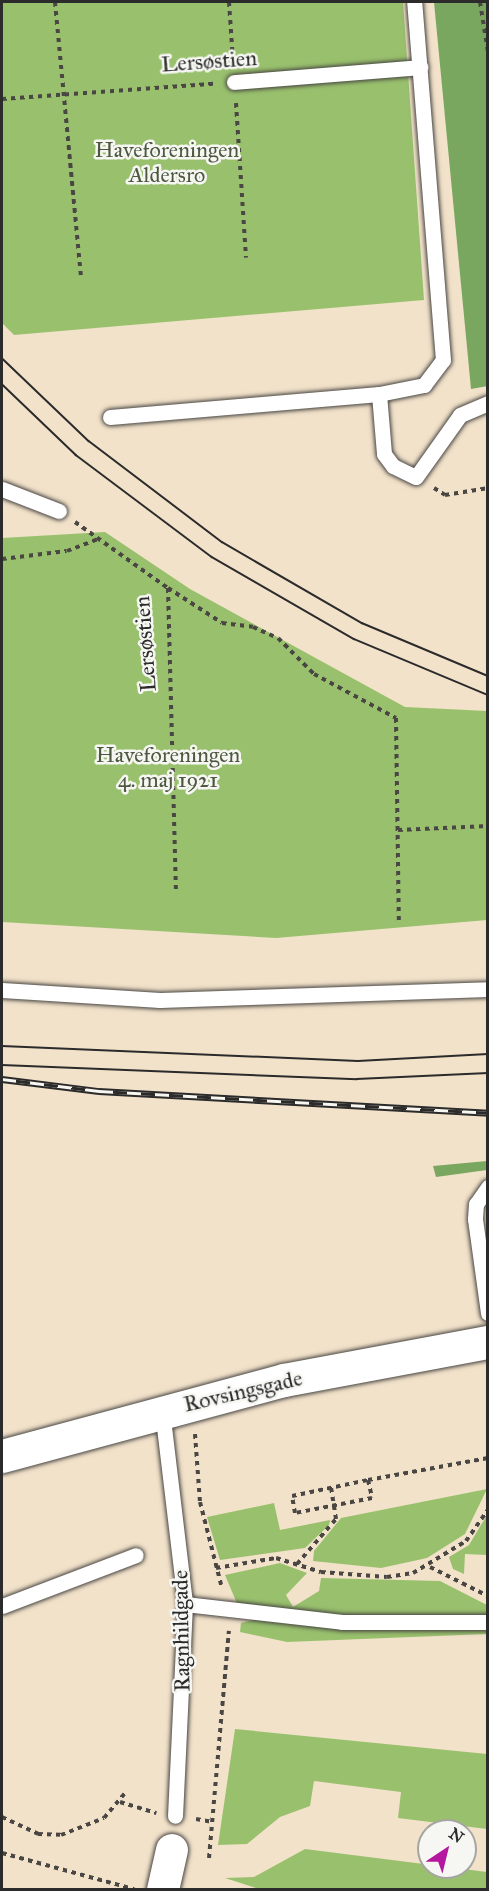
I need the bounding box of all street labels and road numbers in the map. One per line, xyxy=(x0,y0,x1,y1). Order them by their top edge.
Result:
street label: Lersøstien xyxy=(160,44,258,78)
street label: Lersøstien xyxy=(128,595,162,693)
street label: Rovsingsgade xyxy=(181,1365,305,1417)
street label: Ragnhildgade xyxy=(167,1570,195,1692)

